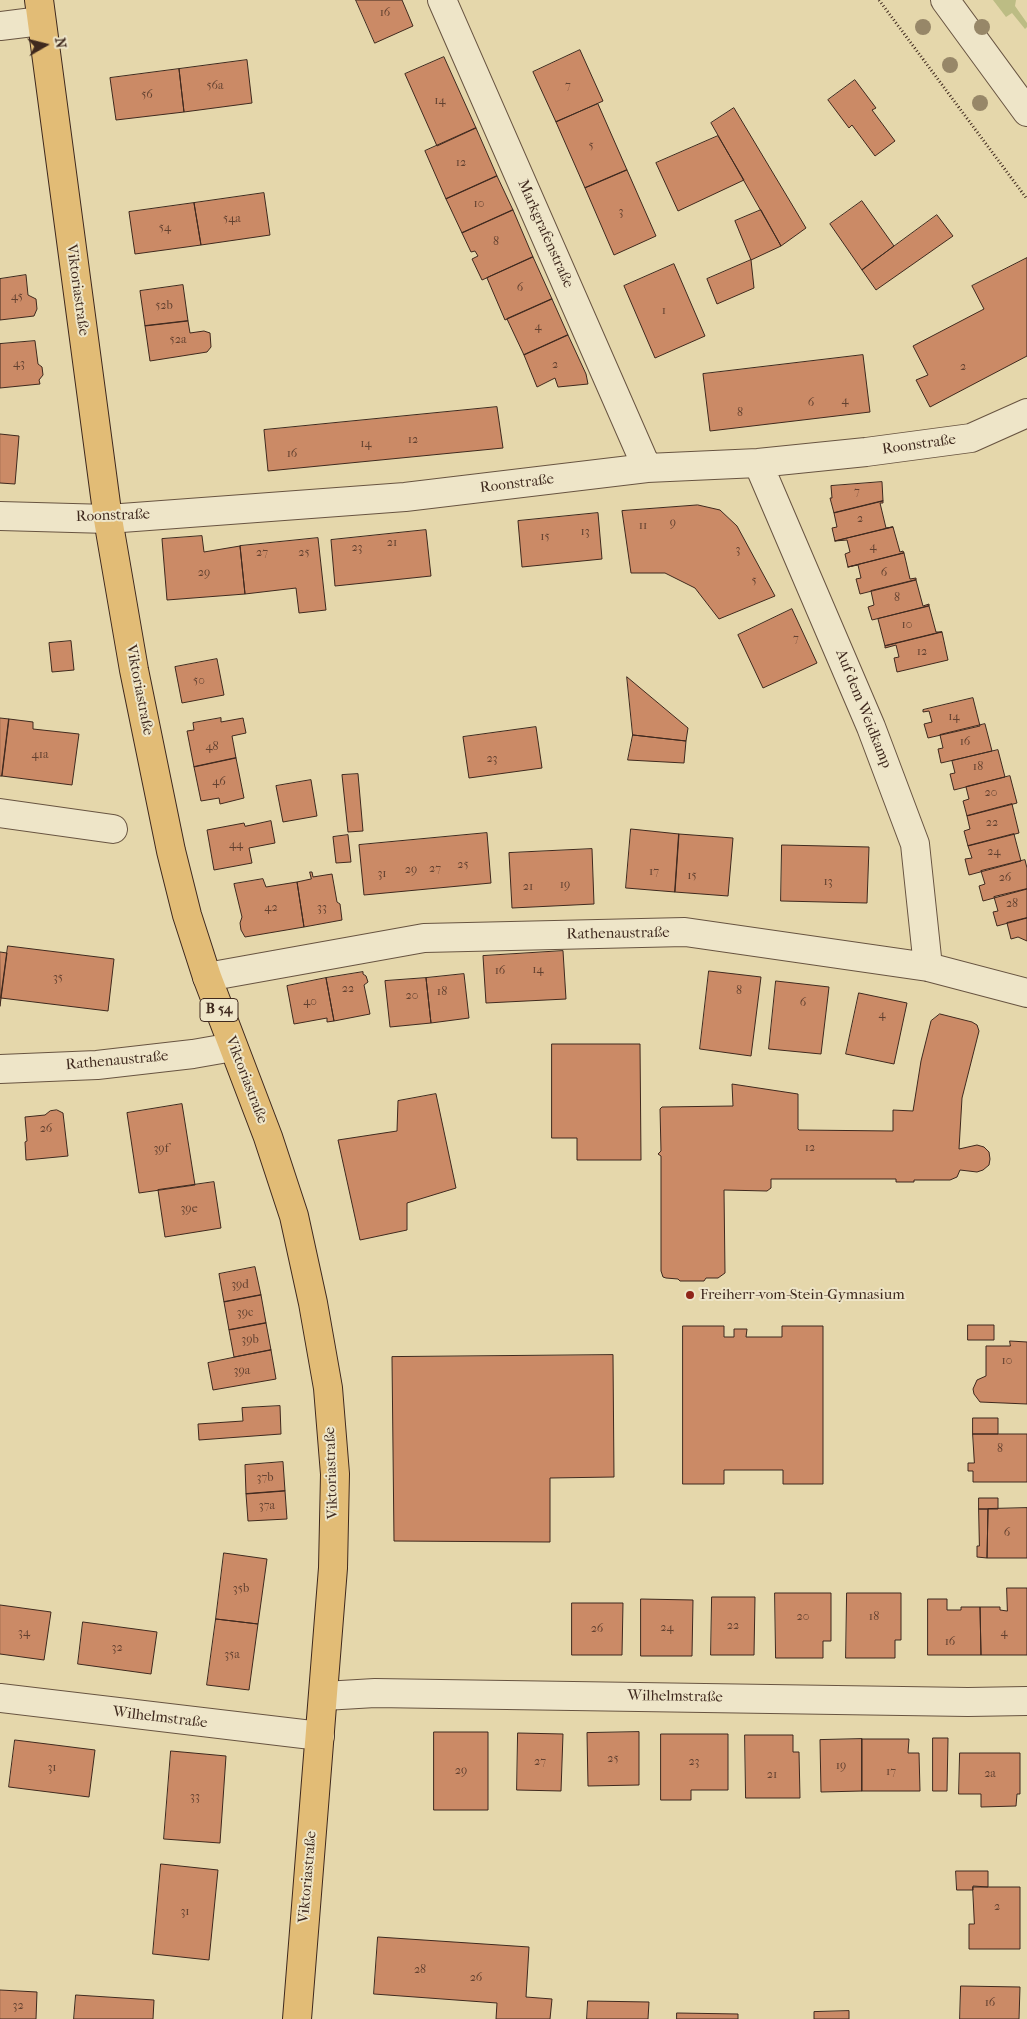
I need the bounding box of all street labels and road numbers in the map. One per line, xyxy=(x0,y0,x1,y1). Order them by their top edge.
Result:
street label: Markgrafenstraße xyxy=(513,177,577,291)
street label: Viktoriastraße xyxy=(62,243,92,337)
street label: Roonstraße xyxy=(881,431,957,459)
street label: Roonstraße xyxy=(479,471,555,497)
street label: Roonstraße xyxy=(76,506,150,526)
street label: Viktoriastraße xyxy=(121,643,157,737)
street label: Auf dem Weidkamp xyxy=(831,647,895,771)
street label: Rathenaustraße xyxy=(566,924,670,944)
road number: B 54 xyxy=(200,998,238,1022)
street label: Viktoriastraße xyxy=(221,1034,271,1126)
street label: Rathenaustraße xyxy=(65,1048,169,1074)
street label: Viktoriastraße xyxy=(321,1427,343,1519)
street label: Wilhelmstraße xyxy=(627,1687,723,1707)
street label: Wilhelmstraße xyxy=(112,1703,208,1733)
street label: Viktoriastraße xyxy=(295,1830,321,1924)

